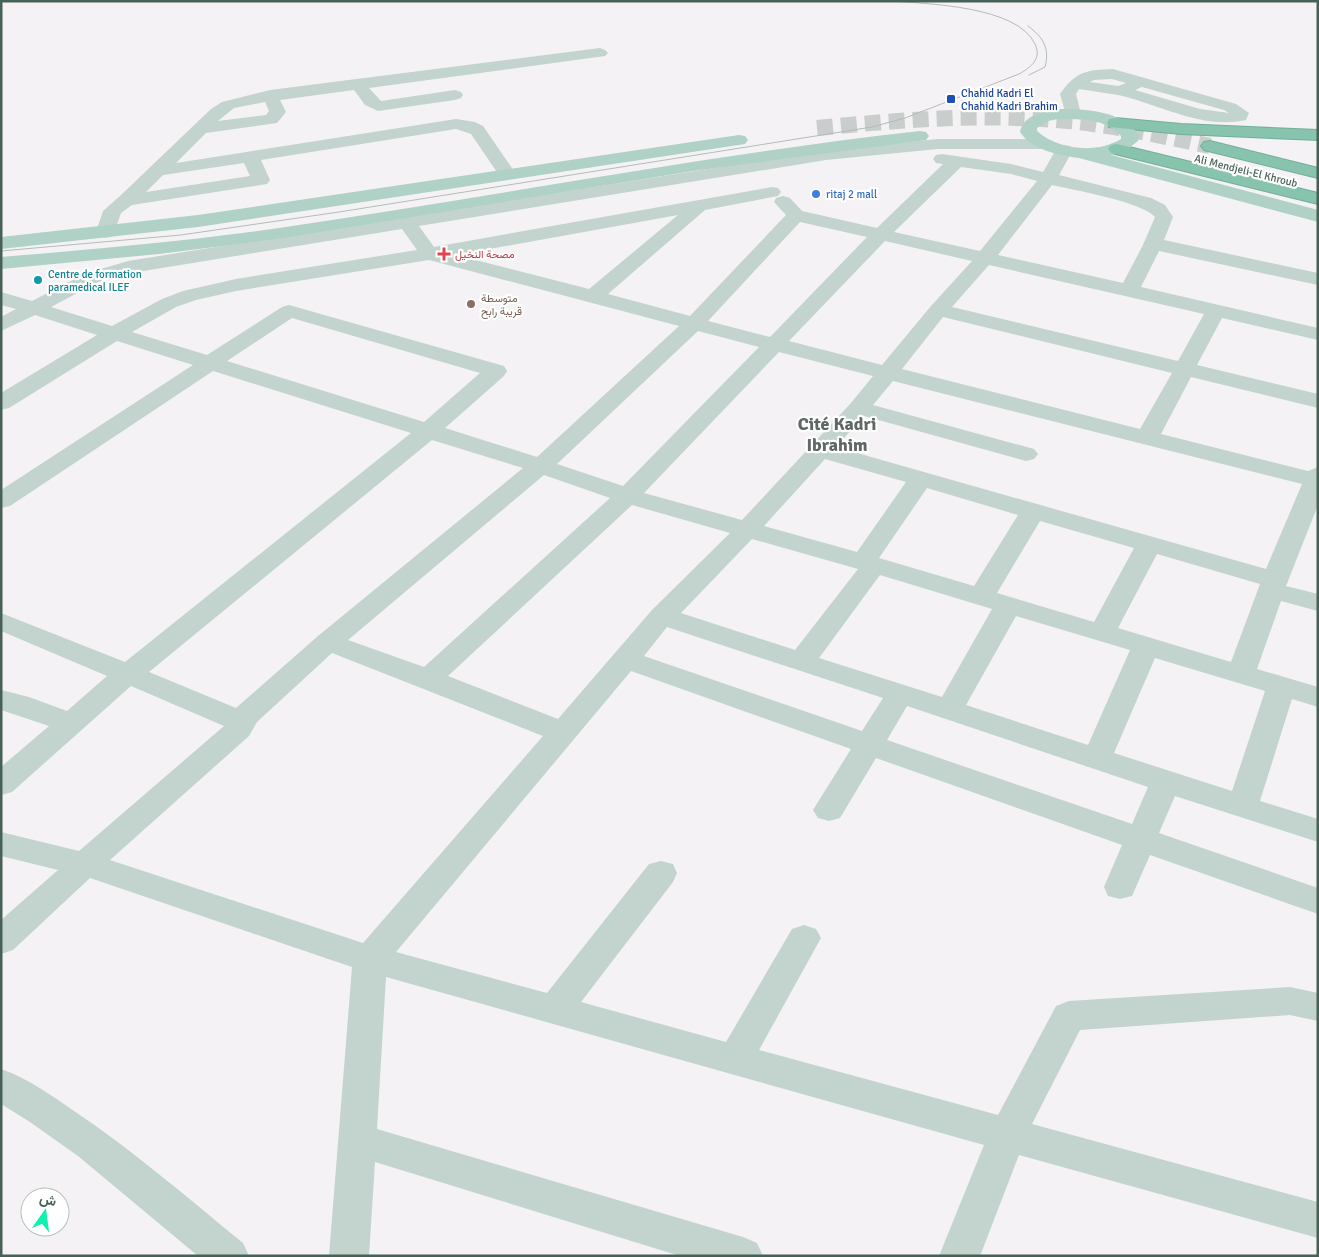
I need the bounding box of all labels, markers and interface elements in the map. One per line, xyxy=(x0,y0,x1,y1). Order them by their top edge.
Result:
place label: Chahid Kadri El Chahid Kadri Brahim xyxy=(961,87,1058,113)
marker: Chahid Kadri El Chahid Kadri Brahim xyxy=(945,93,957,105)
street label: Ali Mendjeli-El Khroub xyxy=(1193,152,1299,190)
marker: ritaj 2 mall xyxy=(810,188,822,200)
place label: ritaj 2 mall xyxy=(826,188,877,201)
marker: مصحة النخيل xyxy=(437,247,451,261)
place label: مصحة النخيل xyxy=(455,248,515,261)
place label: Centre de formation paramedical ILEF xyxy=(48,268,142,294)
marker: Centre de formation paramedical ILEF xyxy=(32,274,44,286)
place label: متوسطة قريبة رابح xyxy=(481,292,522,319)
marker: متوسطة قريبة رابح xyxy=(465,298,477,310)
district label: Cité Kadri Ibrahim xyxy=(798,413,876,456)
north arrow xyxy=(20,1187,70,1237)
text: ش xyxy=(38,1190,58,1210)

